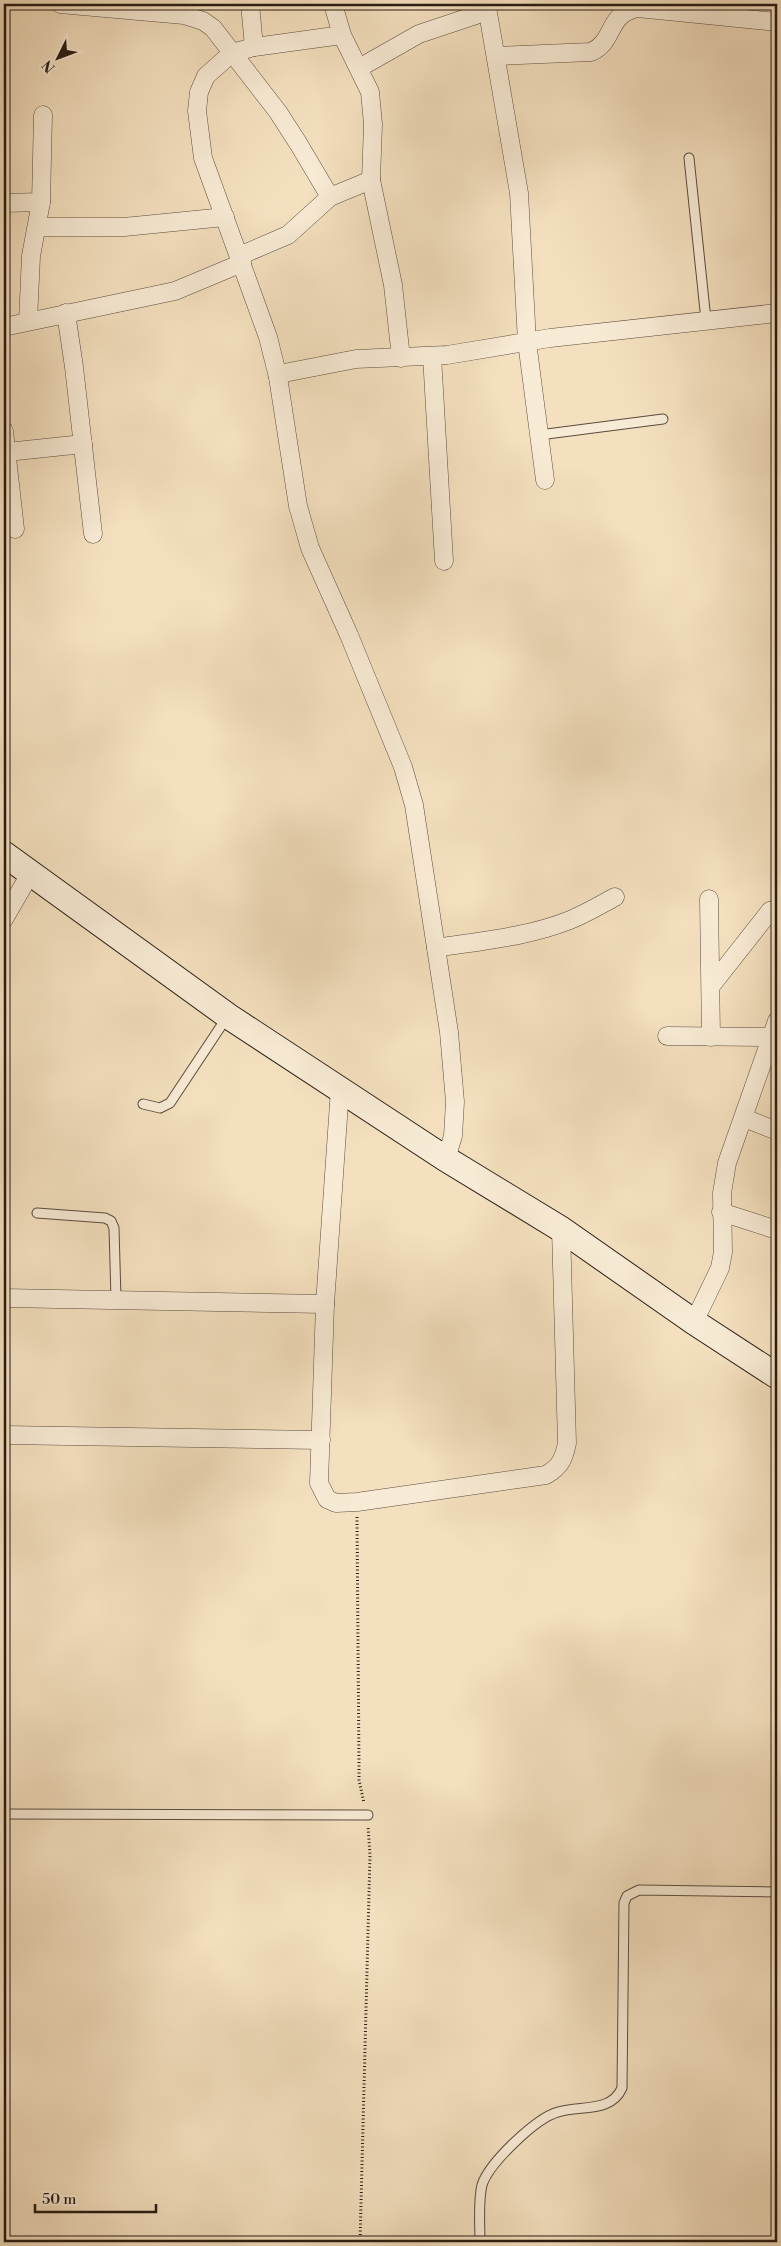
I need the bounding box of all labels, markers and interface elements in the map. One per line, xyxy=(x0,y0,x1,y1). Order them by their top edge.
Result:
north arrow xyxy=(32,32,82,82)
text: N xyxy=(39,56,59,76)
scale bar xyxy=(35,2181,156,2213)
text: 50 m xyxy=(42,2190,76,2209)

